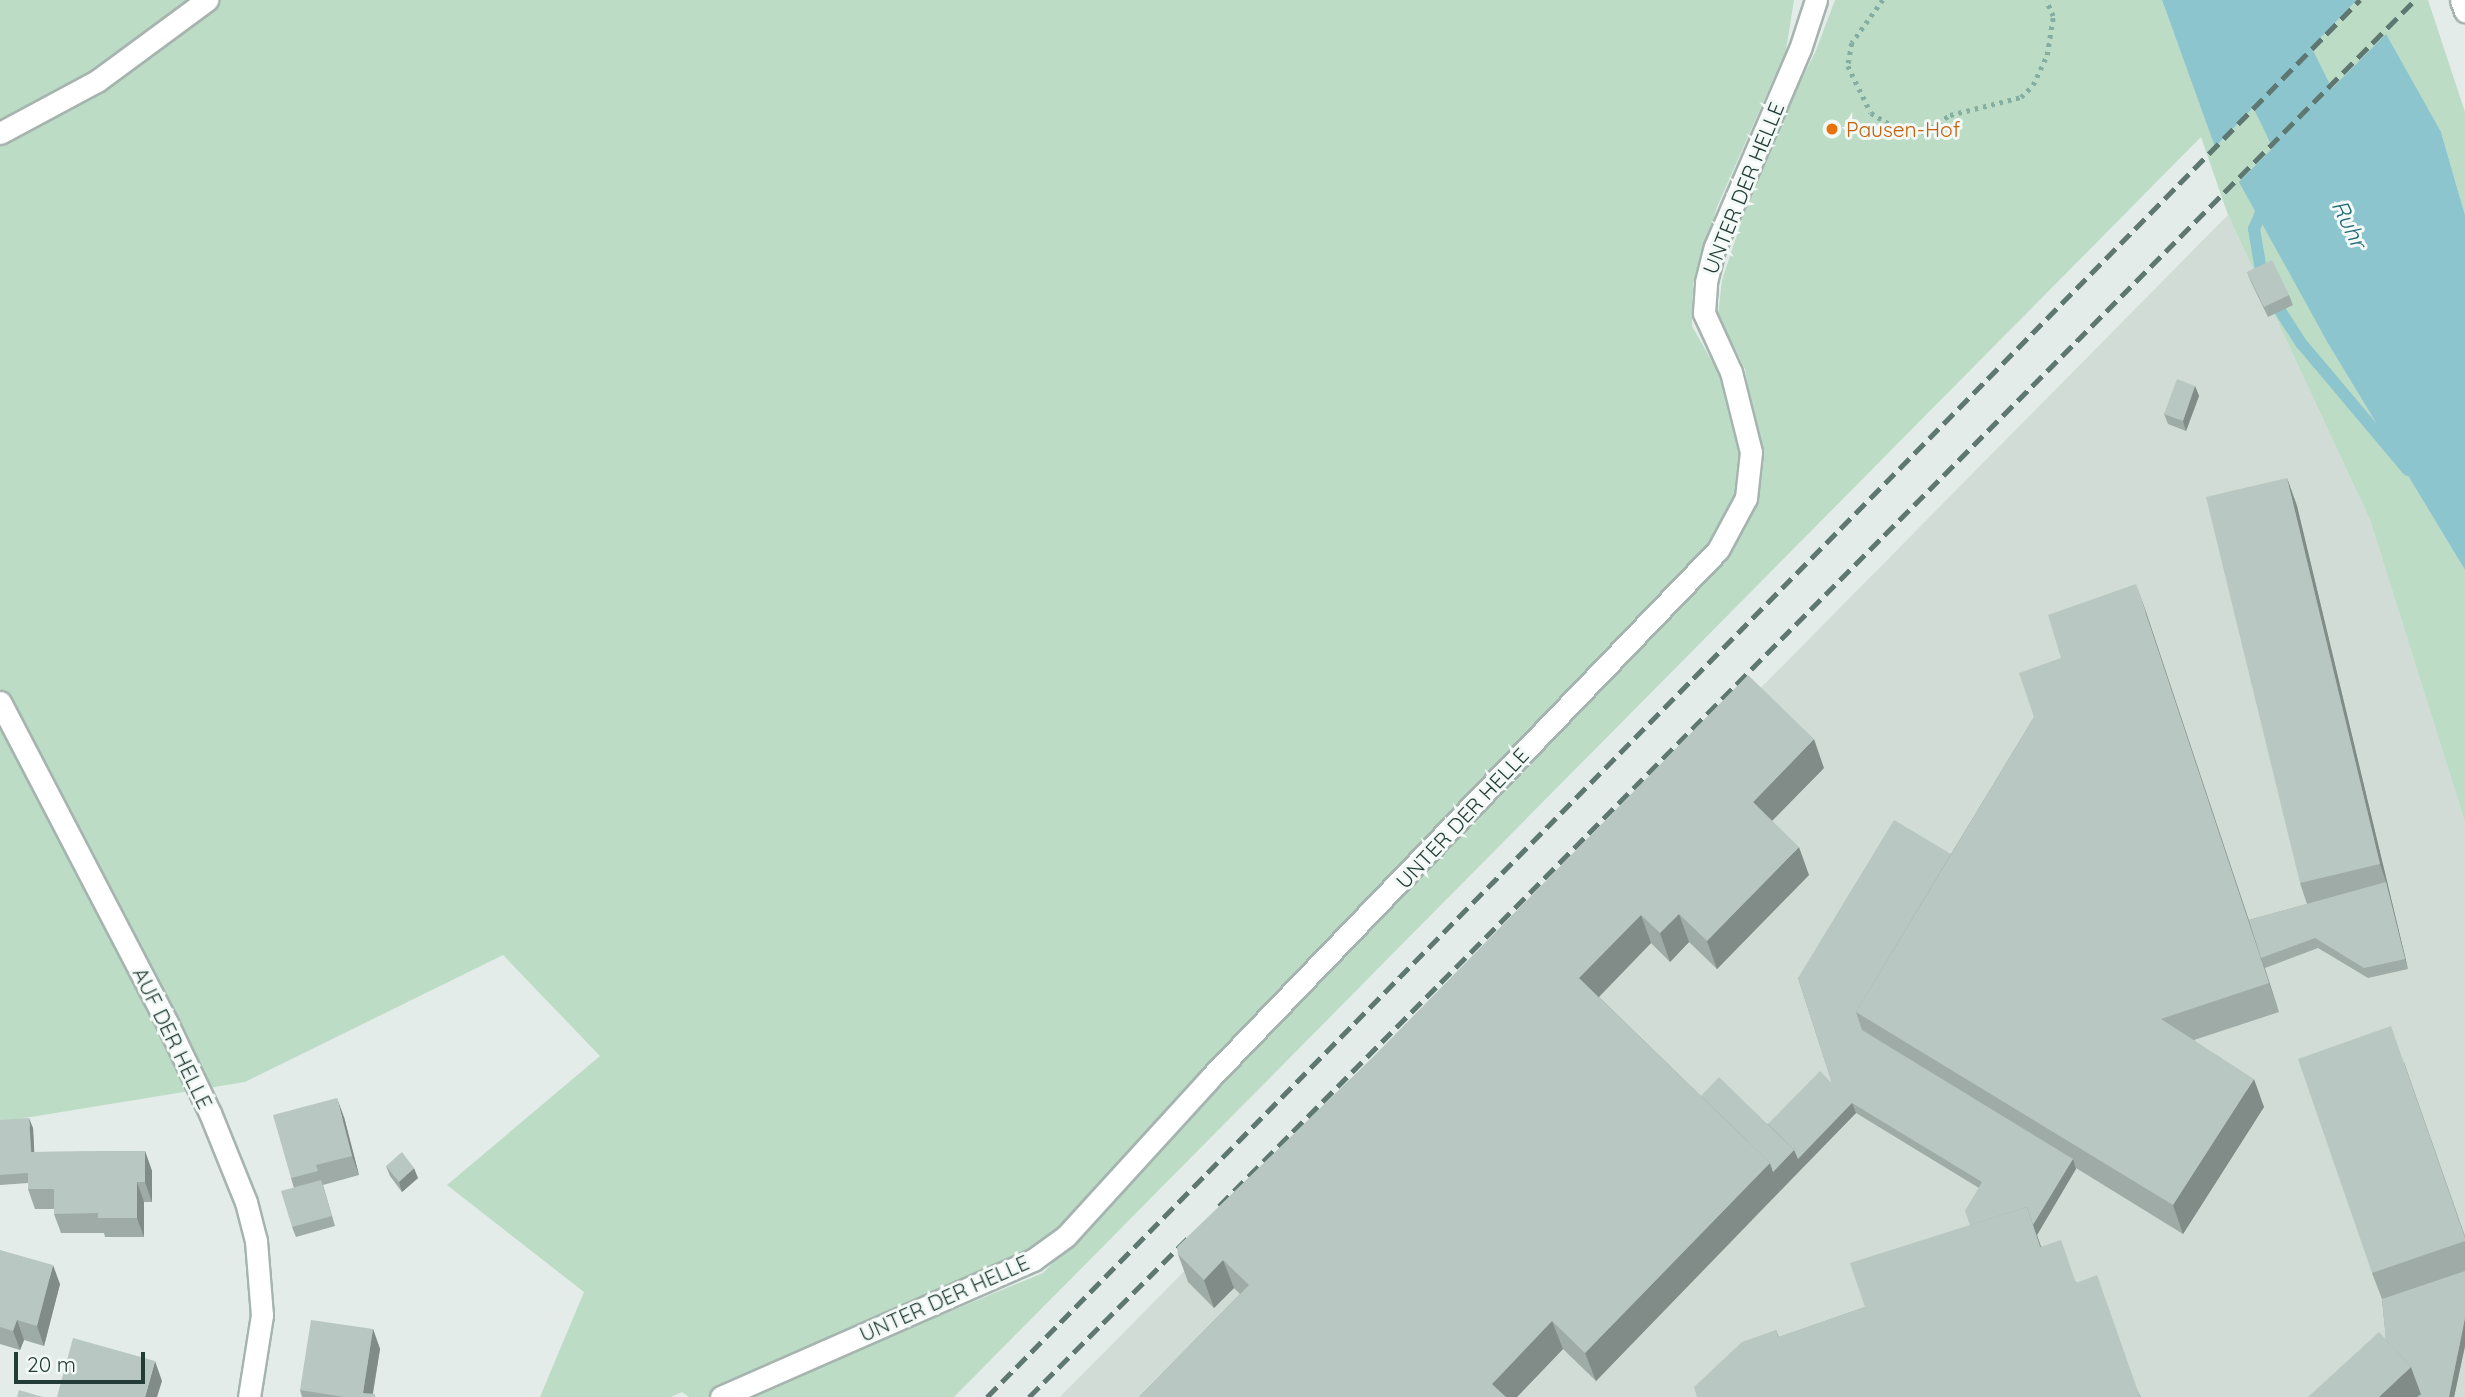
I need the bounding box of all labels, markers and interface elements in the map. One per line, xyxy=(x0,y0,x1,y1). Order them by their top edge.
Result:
street label: UNTER DER HELLE xyxy=(1697,99,1789,277)
place label: Pausen-Hof xyxy=(1846,116,1960,142)
marker: Pausen-Hof xyxy=(1824,121,1840,137)
water label: Ruhr xyxy=(2326,195,2372,253)
street label: UNTER DER HELLE xyxy=(1390,743,1534,893)
street label: AUF DER HELLE xyxy=(128,963,218,1113)
street label: UNTER DER HELLE xyxy=(855,1249,1033,1347)
scale bar xyxy=(18,1338,149,1382)
text: 20 m xyxy=(27,1351,76,1377)

